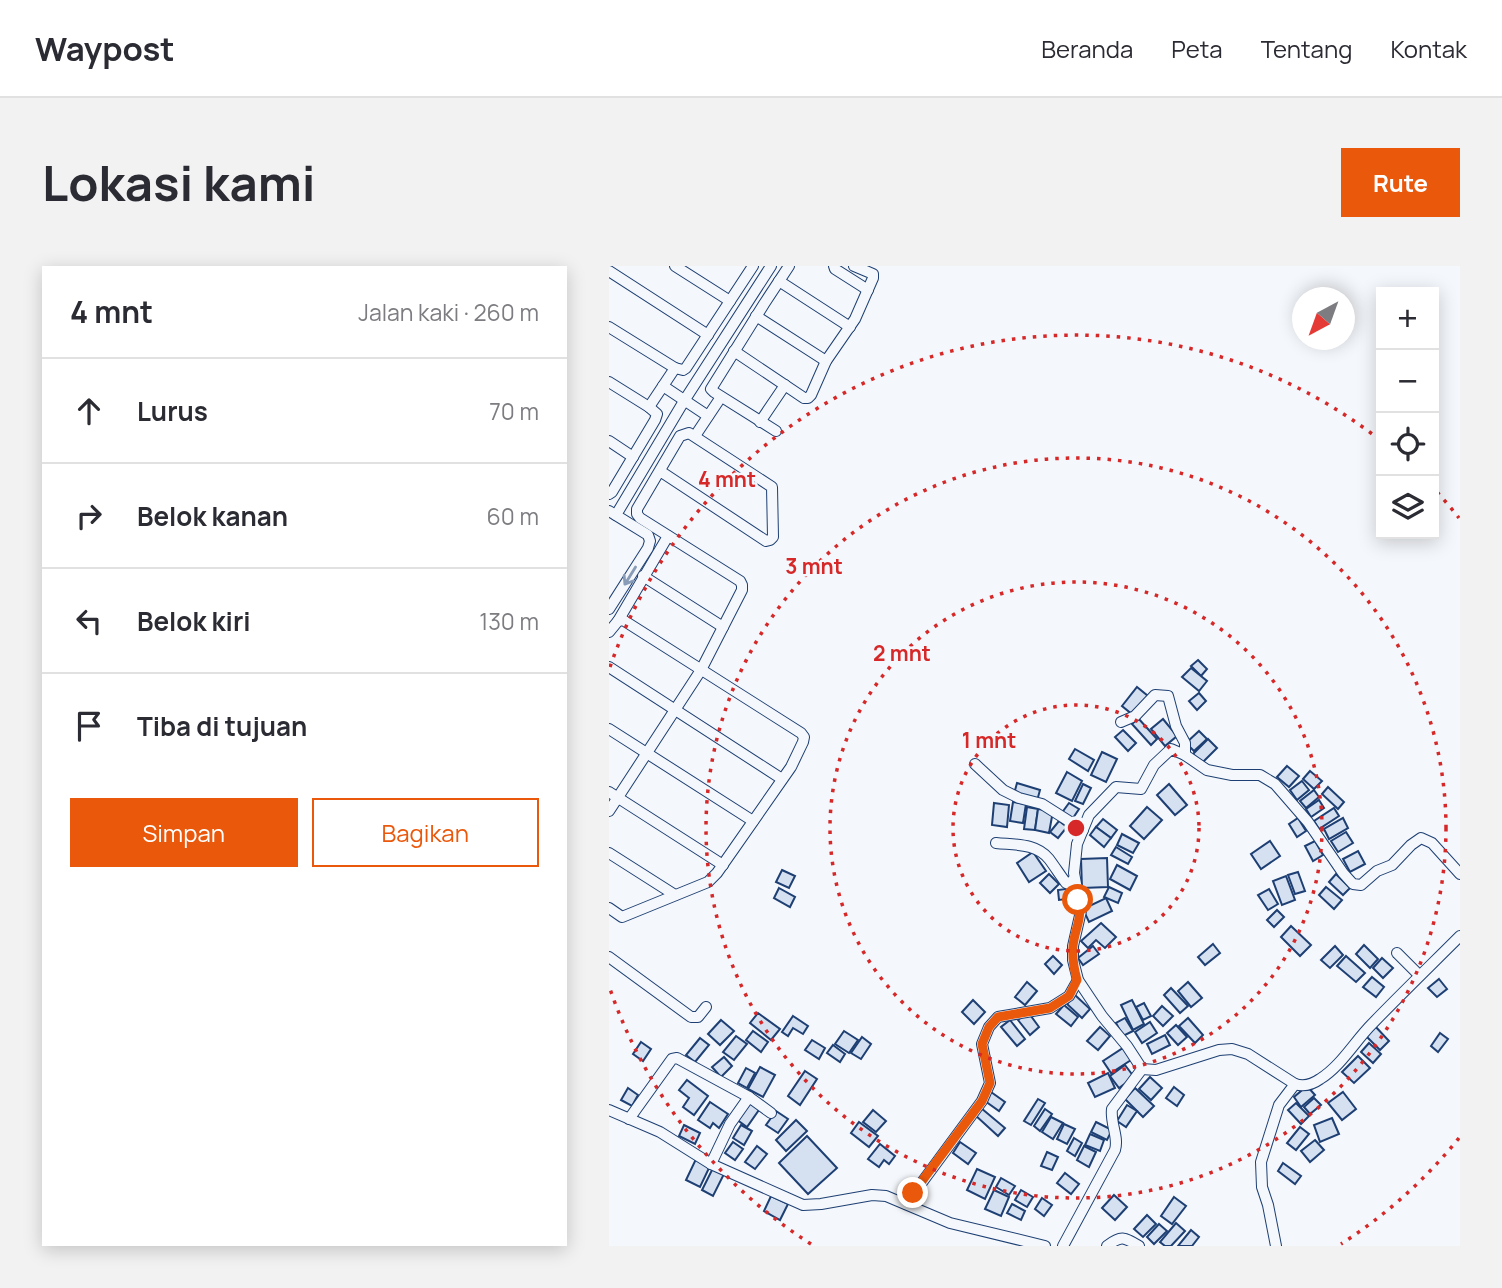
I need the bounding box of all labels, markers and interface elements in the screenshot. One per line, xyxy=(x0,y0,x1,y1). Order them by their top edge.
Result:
text: Waypost xyxy=(35,26,175,71)
text: Beranda xyxy=(1041,32,1133,65)
text: Peta xyxy=(1171,32,1223,65)
text: Tentang xyxy=(1261,32,1352,65)
text: Kontak xyxy=(1390,32,1467,65)
button: Rute xyxy=(1341,148,1460,217)
text: Lokasi kami xyxy=(42,149,315,216)
north arrow xyxy=(1292,287,1355,350)
map controls xyxy=(1376,287,1439,539)
button: + xyxy=(1376,287,1439,350)
text: 4 mnt xyxy=(70,291,153,332)
text: Jalan kaki · 260 m xyxy=(358,296,539,328)
button: − xyxy=(1376,350,1439,413)
icon: ahead xyxy=(70,392,108,430)
text: Lurus xyxy=(137,393,208,429)
text: 70 m xyxy=(489,395,539,427)
button: locate xyxy=(1376,413,1439,476)
text: 4 mnt xyxy=(698,465,756,493)
button: layers xyxy=(1376,476,1439,539)
icon: right xyxy=(70,497,108,535)
text: Belok kanan xyxy=(137,498,288,534)
text: 60 m xyxy=(487,500,539,532)
text: 3 mnt xyxy=(785,552,843,580)
one-way arrow xyxy=(623,565,637,585)
icon: left xyxy=(70,602,108,640)
text: Belok kiri xyxy=(137,603,251,639)
text: 130 m xyxy=(479,605,539,637)
text: 2 mnt xyxy=(873,639,931,667)
icon: arrive xyxy=(70,707,108,745)
text: Tiba di tujuan xyxy=(137,708,307,744)
text: 1 mnt xyxy=(962,726,1016,754)
button: Simpan xyxy=(70,798,298,867)
button: Bagikan xyxy=(312,798,539,867)
centre of rings xyxy=(1064,816,1088,840)
route start xyxy=(1062,884,1093,915)
route end xyxy=(897,1177,928,1208)

